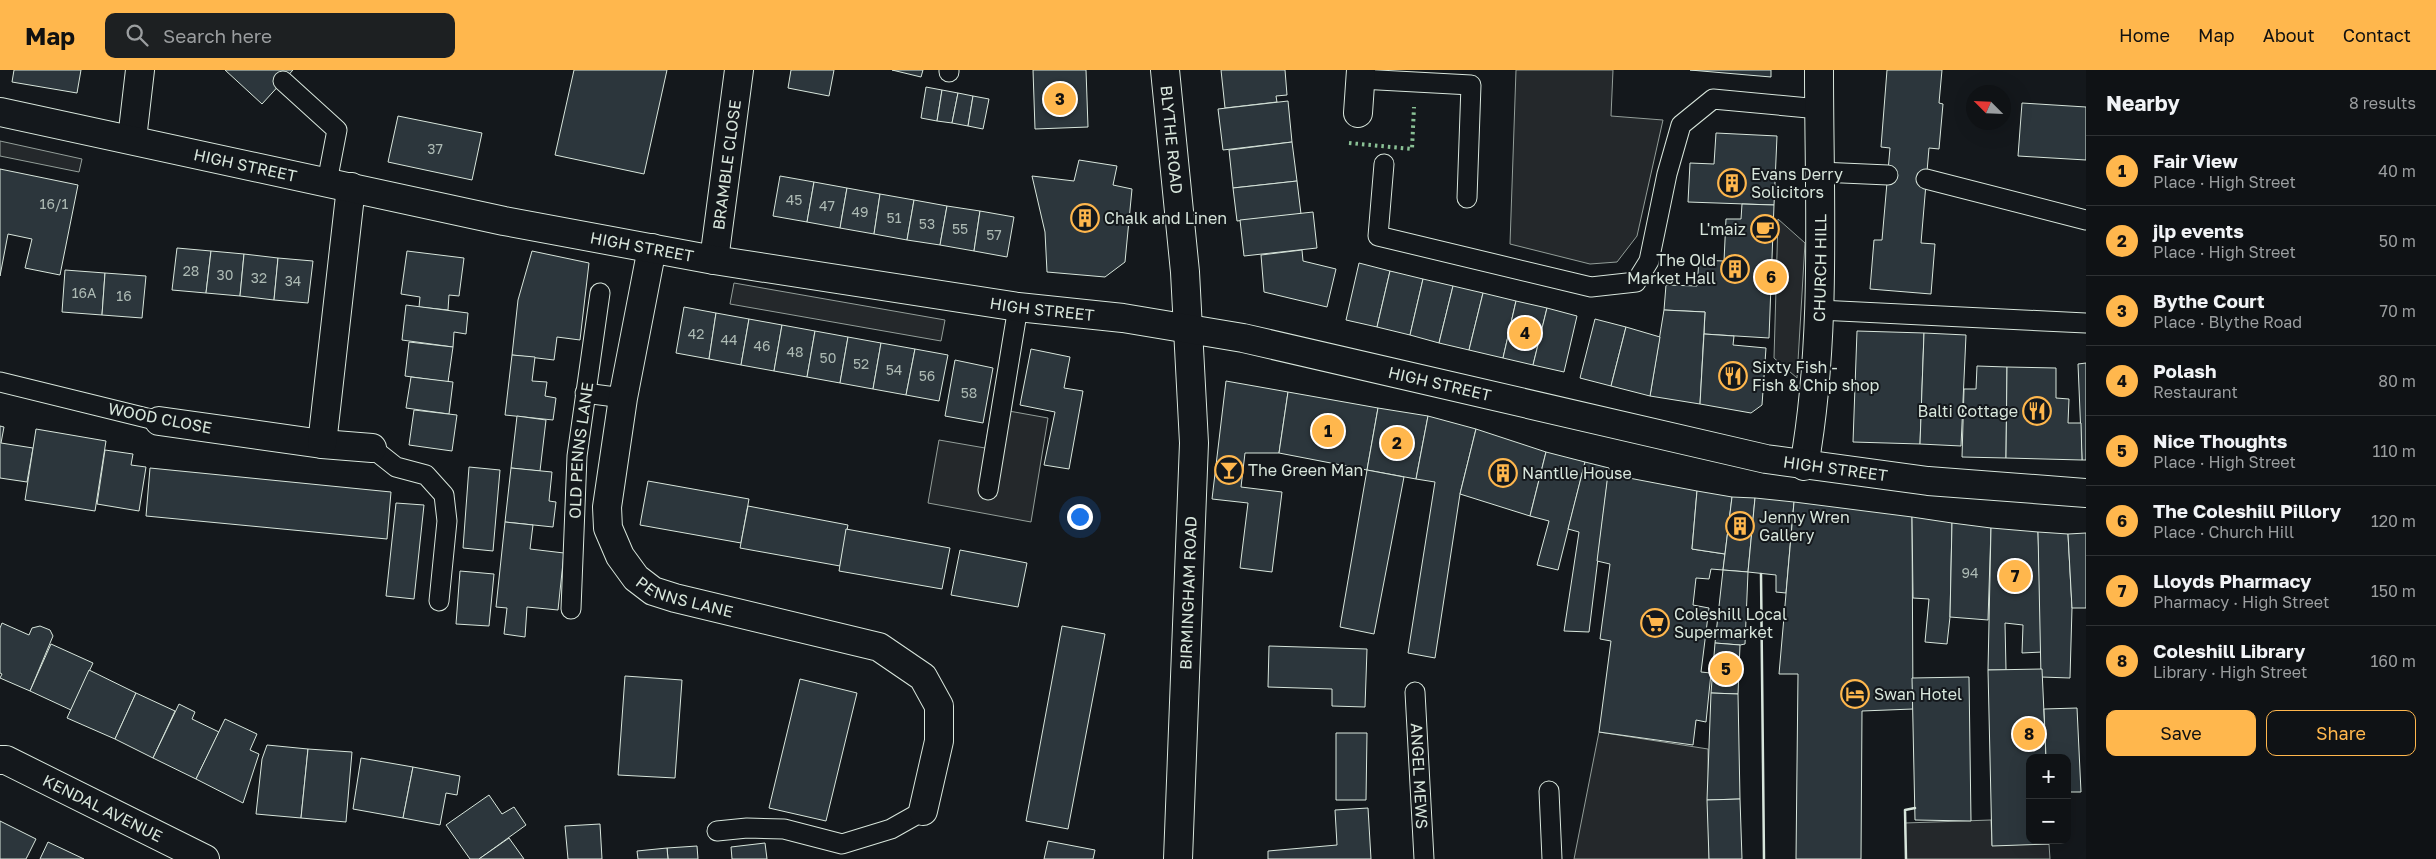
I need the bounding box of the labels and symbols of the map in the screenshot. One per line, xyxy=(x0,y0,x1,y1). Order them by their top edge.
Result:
pin: 3 xyxy=(1044,80,1076,118)
street label: BLYTHE ROAD xyxy=(1157,84,1187,195)
north arrow xyxy=(1966,85,2011,130)
street label: BRAMBLE CLOSE xyxy=(708,99,745,231)
house number: 37 xyxy=(427,140,443,157)
street label: HIGH STREET xyxy=(192,144,299,186)
place label: Evans Derry Solicitors xyxy=(1751,164,1843,202)
building icon: Evans Derry Solicitors xyxy=(1717,168,1747,198)
house number: 45 xyxy=(786,191,802,208)
house number: 16/1 xyxy=(40,195,69,212)
house number: 47 xyxy=(819,197,835,214)
house number: 49 xyxy=(851,203,869,220)
building icon: Chalk and Linen xyxy=(1070,203,1100,233)
place label: Chalk and Linen xyxy=(1104,208,1227,228)
house number: 51 xyxy=(887,209,902,226)
cafe icon: L'maiz xyxy=(1750,214,1780,244)
street label: CHURCH HILL xyxy=(1809,214,1830,322)
house number: 53 xyxy=(919,215,935,232)
place label: L'maiz xyxy=(1699,219,1746,239)
house number: 55 xyxy=(952,220,968,237)
house number: 57 xyxy=(986,226,1002,243)
street label: HIGH STREET xyxy=(588,227,696,266)
place label: The Old Market Hall xyxy=(1627,250,1716,288)
building icon: The Old Market Hall xyxy=(1720,254,1750,284)
pin: 6 xyxy=(1755,258,1787,296)
house number: 28 xyxy=(183,262,199,279)
house number: 30 xyxy=(217,266,233,283)
house number: 32 xyxy=(251,269,267,286)
house number: 34 xyxy=(285,272,301,289)
house number: 16A xyxy=(72,284,97,301)
house number: 16 xyxy=(116,287,132,304)
street label: HIGH STREET xyxy=(988,293,1095,325)
pin: 4 xyxy=(1509,314,1541,352)
house number: 42 xyxy=(688,325,704,342)
house number: 44 xyxy=(720,331,738,348)
house number: 46 xyxy=(753,337,771,354)
house number: 48 xyxy=(786,343,804,360)
house number: 50 xyxy=(820,349,836,366)
house number: 52 xyxy=(853,355,869,372)
place label: Sixty Fish - Fish & Chip shop xyxy=(1752,357,1880,395)
house number: 54 xyxy=(886,361,902,378)
restaurant icon: Sixty Fish - Fish & Chip shop xyxy=(1718,361,1748,391)
street label: HIGH STREET xyxy=(1386,362,1493,405)
house number: 56 xyxy=(919,367,935,384)
street label: OLD PENNS LANE xyxy=(565,381,597,519)
house number: 58 xyxy=(961,384,977,401)
restaurant icon: Balti Cottage xyxy=(2022,396,2052,426)
street label: WOOD CLOSE xyxy=(106,398,214,438)
place label: Balti Cottage xyxy=(1917,401,2018,421)
pin: 1 xyxy=(1312,412,1344,450)
pin: 2 xyxy=(1381,424,1413,462)
street label: HIGH STREET xyxy=(1782,451,1889,485)
bar icon: The Green Man xyxy=(1214,455,1244,485)
building icon: Nantlle House xyxy=(1488,458,1518,488)
place label: The Green Man xyxy=(1248,460,1363,480)
place label: Nantlle House xyxy=(1522,463,1632,483)
your location xyxy=(1067,504,1093,530)
place label: Jenny Wren Gallery xyxy=(1759,507,1850,545)
building icon: Jenny Wren Gallery xyxy=(1725,511,1755,541)
street label: BIRMINGHAM ROAD xyxy=(1175,516,1201,670)
pin: 7 xyxy=(1999,557,2031,595)
house number: 94 xyxy=(1961,564,1979,581)
street label: PENNS LANE xyxy=(632,572,735,622)
place label: Coleshill Local Supermarket xyxy=(1674,604,1787,642)
supermarket icon: Coleshill Local Supermarket xyxy=(1640,608,1670,638)
pin: 5 xyxy=(1710,650,1742,688)
hotel icon: Swan Hotel xyxy=(1840,679,1870,709)
place label: Swan Hotel xyxy=(1874,684,1962,704)
pin: 8 xyxy=(2013,715,2045,753)
street label: ANGEL MEWS xyxy=(1407,722,1432,829)
street label: KENDAL AVENUE xyxy=(40,770,166,846)

